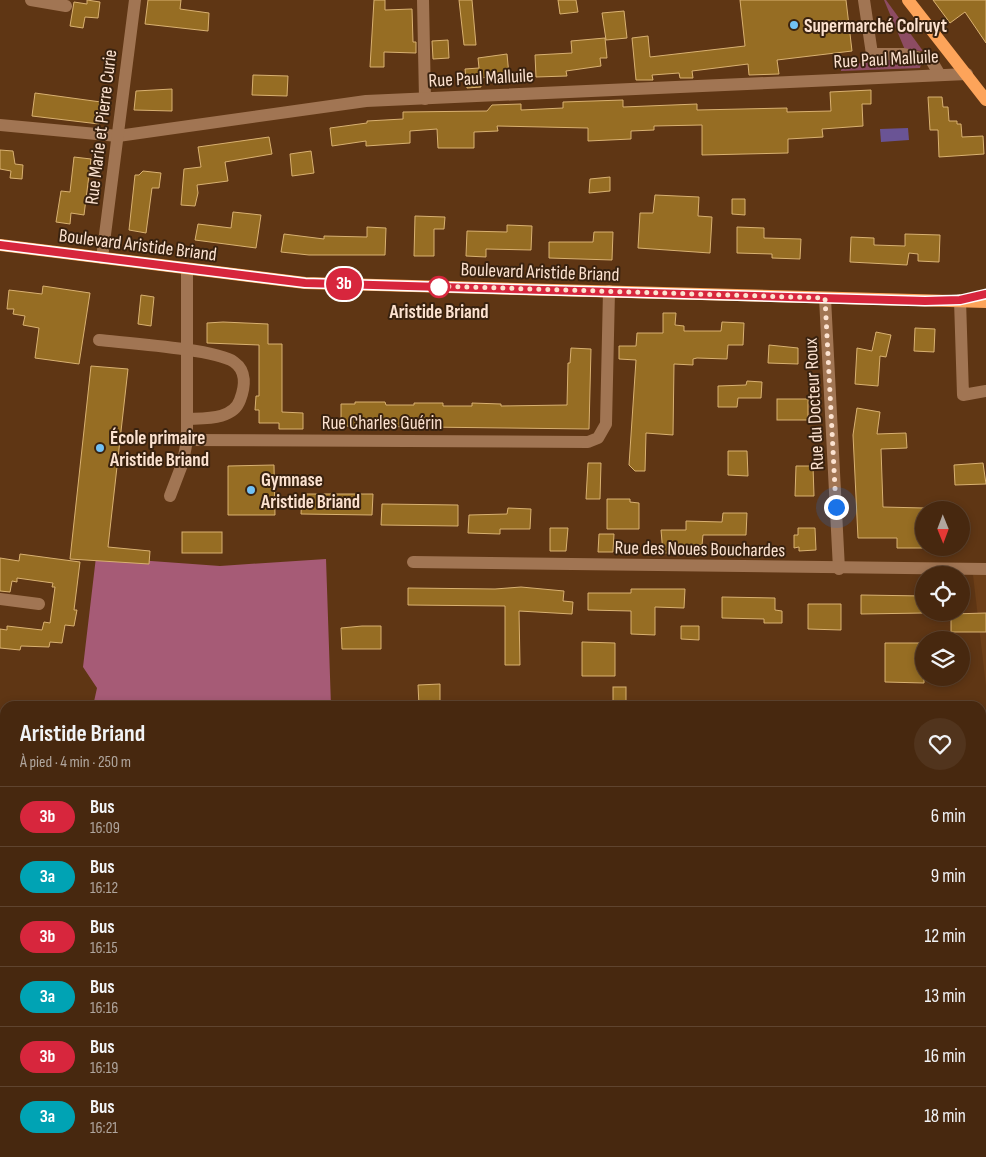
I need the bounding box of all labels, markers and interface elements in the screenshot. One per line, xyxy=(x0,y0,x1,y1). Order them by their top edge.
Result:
place label: Supermarché Colruyt xyxy=(804,15,947,38)
marker: Supermarché Colruyt xyxy=(788,19,800,31)
street label: Rue Paul Malluile xyxy=(833,45,939,74)
street label: Rue Marie et Pierre Curie xyxy=(81,48,122,206)
street label: Rue Paul Malluile xyxy=(428,64,534,93)
street label: Boulevard Aristide Briand xyxy=(58,224,218,267)
street label: Boulevard Aristide Briand xyxy=(460,258,620,287)
line badge: 3b xyxy=(322,268,366,300)
text: 3b xyxy=(336,273,352,294)
marker: Aristide Briand xyxy=(428,276,450,298)
place label: Aristide Briand xyxy=(388,301,489,324)
street label: Rue du Docteur Roux xyxy=(800,337,829,471)
street label: Rue Charles Guérin xyxy=(322,412,442,435)
place label: École primaire Aristide Briand xyxy=(109,427,209,472)
marker: École primaire Aristide Briand xyxy=(94,442,106,454)
place label: Gymnase Aristide Briand xyxy=(260,469,360,514)
marker: Gymnase Aristide Briand xyxy=(245,484,257,496)
your location xyxy=(824,495,849,520)
north arrow xyxy=(915,501,970,556)
map controls xyxy=(915,501,970,686)
street label: Rue des Noues Bouchardes xyxy=(614,537,786,562)
button: locate xyxy=(915,566,970,621)
button: layers xyxy=(915,631,970,686)
button: heart xyxy=(914,718,966,770)
text: Aristide Briand xyxy=(20,719,145,748)
text: À pied · 4 min · 250 m xyxy=(20,753,131,772)
text: Bus xyxy=(90,796,115,819)
text: 6 min xyxy=(931,805,966,828)
text: 3b xyxy=(40,806,55,827)
text: 16:09 xyxy=(90,819,120,838)
text: Bus xyxy=(90,856,115,879)
text: 9 min xyxy=(931,865,966,888)
text: 3a xyxy=(40,866,55,887)
text: 16:12 xyxy=(90,879,118,898)
text: Bus xyxy=(90,916,115,939)
text: 12 min xyxy=(924,925,966,948)
text: 3b xyxy=(40,926,55,947)
text: 16:15 xyxy=(90,939,118,958)
text: Bus xyxy=(90,976,115,999)
text: 13 min xyxy=(925,985,966,1008)
text: 3a xyxy=(40,986,55,1007)
text: 16:16 xyxy=(90,999,118,1018)
text: Bus xyxy=(90,1036,115,1059)
text: 16 min xyxy=(924,1045,966,1068)
text: 3b xyxy=(40,1046,55,1067)
text: 16:19 xyxy=(90,1059,118,1078)
text: Bus xyxy=(90,1096,115,1119)
text: 18 min xyxy=(924,1105,966,1128)
text: 3a xyxy=(40,1106,55,1127)
text: 16:21 xyxy=(90,1119,118,1138)

